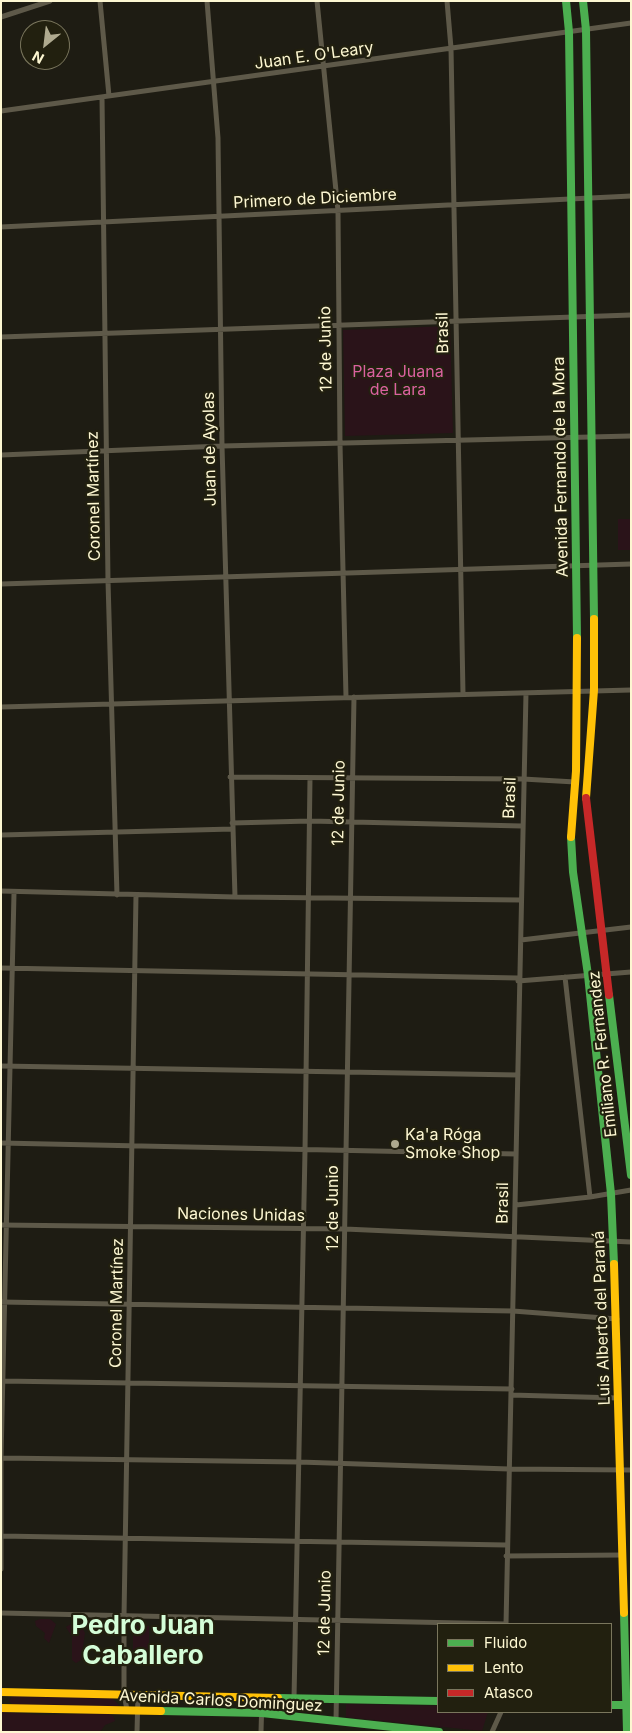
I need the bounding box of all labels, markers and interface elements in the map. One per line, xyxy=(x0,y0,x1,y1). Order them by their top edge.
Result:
north arrow xyxy=(20,20,70,70)
street label: Juan E. O'Leary xyxy=(253,38,375,74)
text: N xyxy=(29,48,47,68)
street label: Primero de Diciembre xyxy=(233,185,397,213)
street label: 12 de Junio xyxy=(316,306,336,392)
street label: Brasil xyxy=(433,312,453,354)
street label: Avenida Fernando de la Mora xyxy=(549,356,573,578)
park label: Plaza Juana de Lara xyxy=(352,362,444,400)
street label: Juan de Ayolas xyxy=(199,391,221,507)
street label: Coronel Martínez xyxy=(83,431,105,561)
street label: 12 de Junio xyxy=(329,760,349,846)
street label: Brasil xyxy=(500,777,520,819)
street label: Emiliano R. Fernandez xyxy=(585,970,621,1138)
place label: Ka'a Róga Smoke Shop xyxy=(405,1125,500,1163)
marker: Ka'a Róga Smoke Shop xyxy=(389,1138,401,1150)
street label: 12 de Junio xyxy=(323,1165,343,1251)
street label: Brasil xyxy=(493,1182,513,1224)
street label: Naciones Unidas xyxy=(177,1204,305,1226)
street label: Luis Alberto del Paraná xyxy=(589,1230,615,1406)
street label: Coronel Martínez xyxy=(106,1238,128,1368)
street label: 12 de Junio xyxy=(315,1570,335,1656)
district label: Pedro Juan Caballero xyxy=(71,1610,215,1672)
legend xyxy=(437,1623,612,1713)
text: Fluido xyxy=(484,1633,527,1652)
text: Lento xyxy=(484,1658,524,1677)
text: Atasco xyxy=(484,1683,533,1702)
street label: Avenida Carlos Dominguez xyxy=(119,1686,323,1716)

